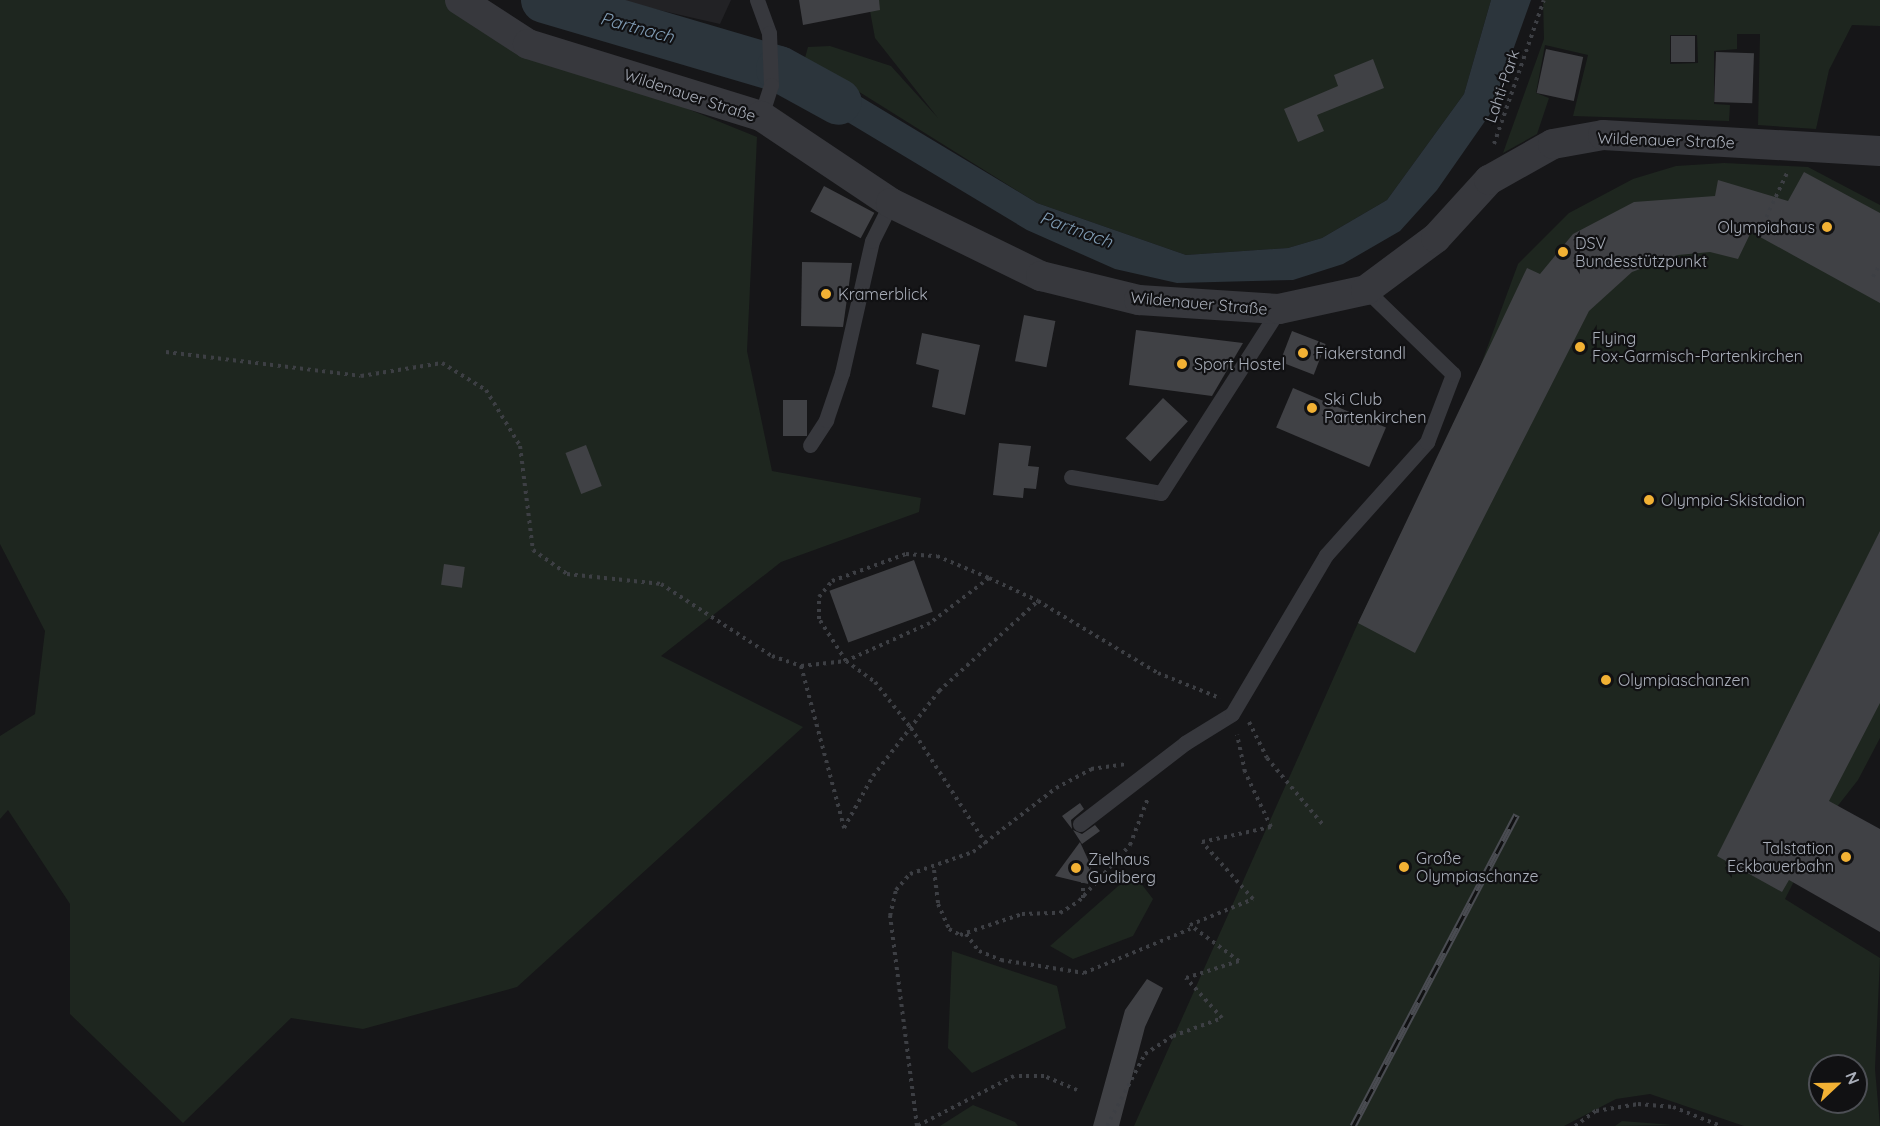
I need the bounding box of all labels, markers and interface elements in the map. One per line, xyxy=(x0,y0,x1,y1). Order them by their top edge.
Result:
water label: Partnach xyxy=(598,8,676,48)
street label: Lahti-Park xyxy=(1481,47,1523,125)
street label: Wildenauer Straße xyxy=(622,65,758,125)
street label: Wildenauer Straße xyxy=(1597,128,1735,152)
water label: Partnach xyxy=(1037,207,1115,253)
place label: Olympiahaus xyxy=(1718,217,1815,237)
marker: Olympiahaus xyxy=(1820,220,1834,234)
place label: DSV Bundesstützpunkt xyxy=(1575,233,1707,271)
marker: DSV Bundesstützpunkt xyxy=(1556,245,1570,259)
place label: Kramerblick xyxy=(838,284,928,304)
marker: Kramerblick xyxy=(819,287,833,301)
street label: Wildenauer Straße xyxy=(1130,287,1268,319)
place label: Flying Fox-Garmisch-Partenkirchen xyxy=(1592,328,1803,366)
marker: Flying Fox-Garmisch-Partenkirchen xyxy=(1573,340,1587,354)
place label: Fiakerstandl xyxy=(1315,343,1406,363)
marker: Fiakerstandl xyxy=(1296,346,1310,360)
place label: Sport Hostel xyxy=(1194,354,1285,374)
marker: Sport Hostel xyxy=(1175,357,1189,371)
place label: Ski Club Partenkirchen xyxy=(1324,389,1426,427)
marker: Ski Club Partenkirchen xyxy=(1305,401,1319,415)
place label: Olympia-Skistadion xyxy=(1661,490,1805,510)
marker: Olympia-Skistadion xyxy=(1642,493,1656,507)
place label: Olympiaschanzen xyxy=(1618,670,1750,690)
marker: Olympiaschanzen xyxy=(1599,673,1613,687)
place label: Talstation Eckbauerbahn xyxy=(1727,838,1834,876)
place label: Große Olympiaschanze xyxy=(1416,848,1539,886)
place label: Zielhaus Gudiberg xyxy=(1088,849,1156,887)
marker: Talstation Eckbauerbahn xyxy=(1839,850,1853,864)
marker: Große Olympiaschanze xyxy=(1397,860,1411,874)
marker: Zielhaus Gudiberg xyxy=(1069,861,1083,875)
north arrow xyxy=(1808,1054,1868,1114)
text: N xyxy=(1841,1069,1864,1087)

